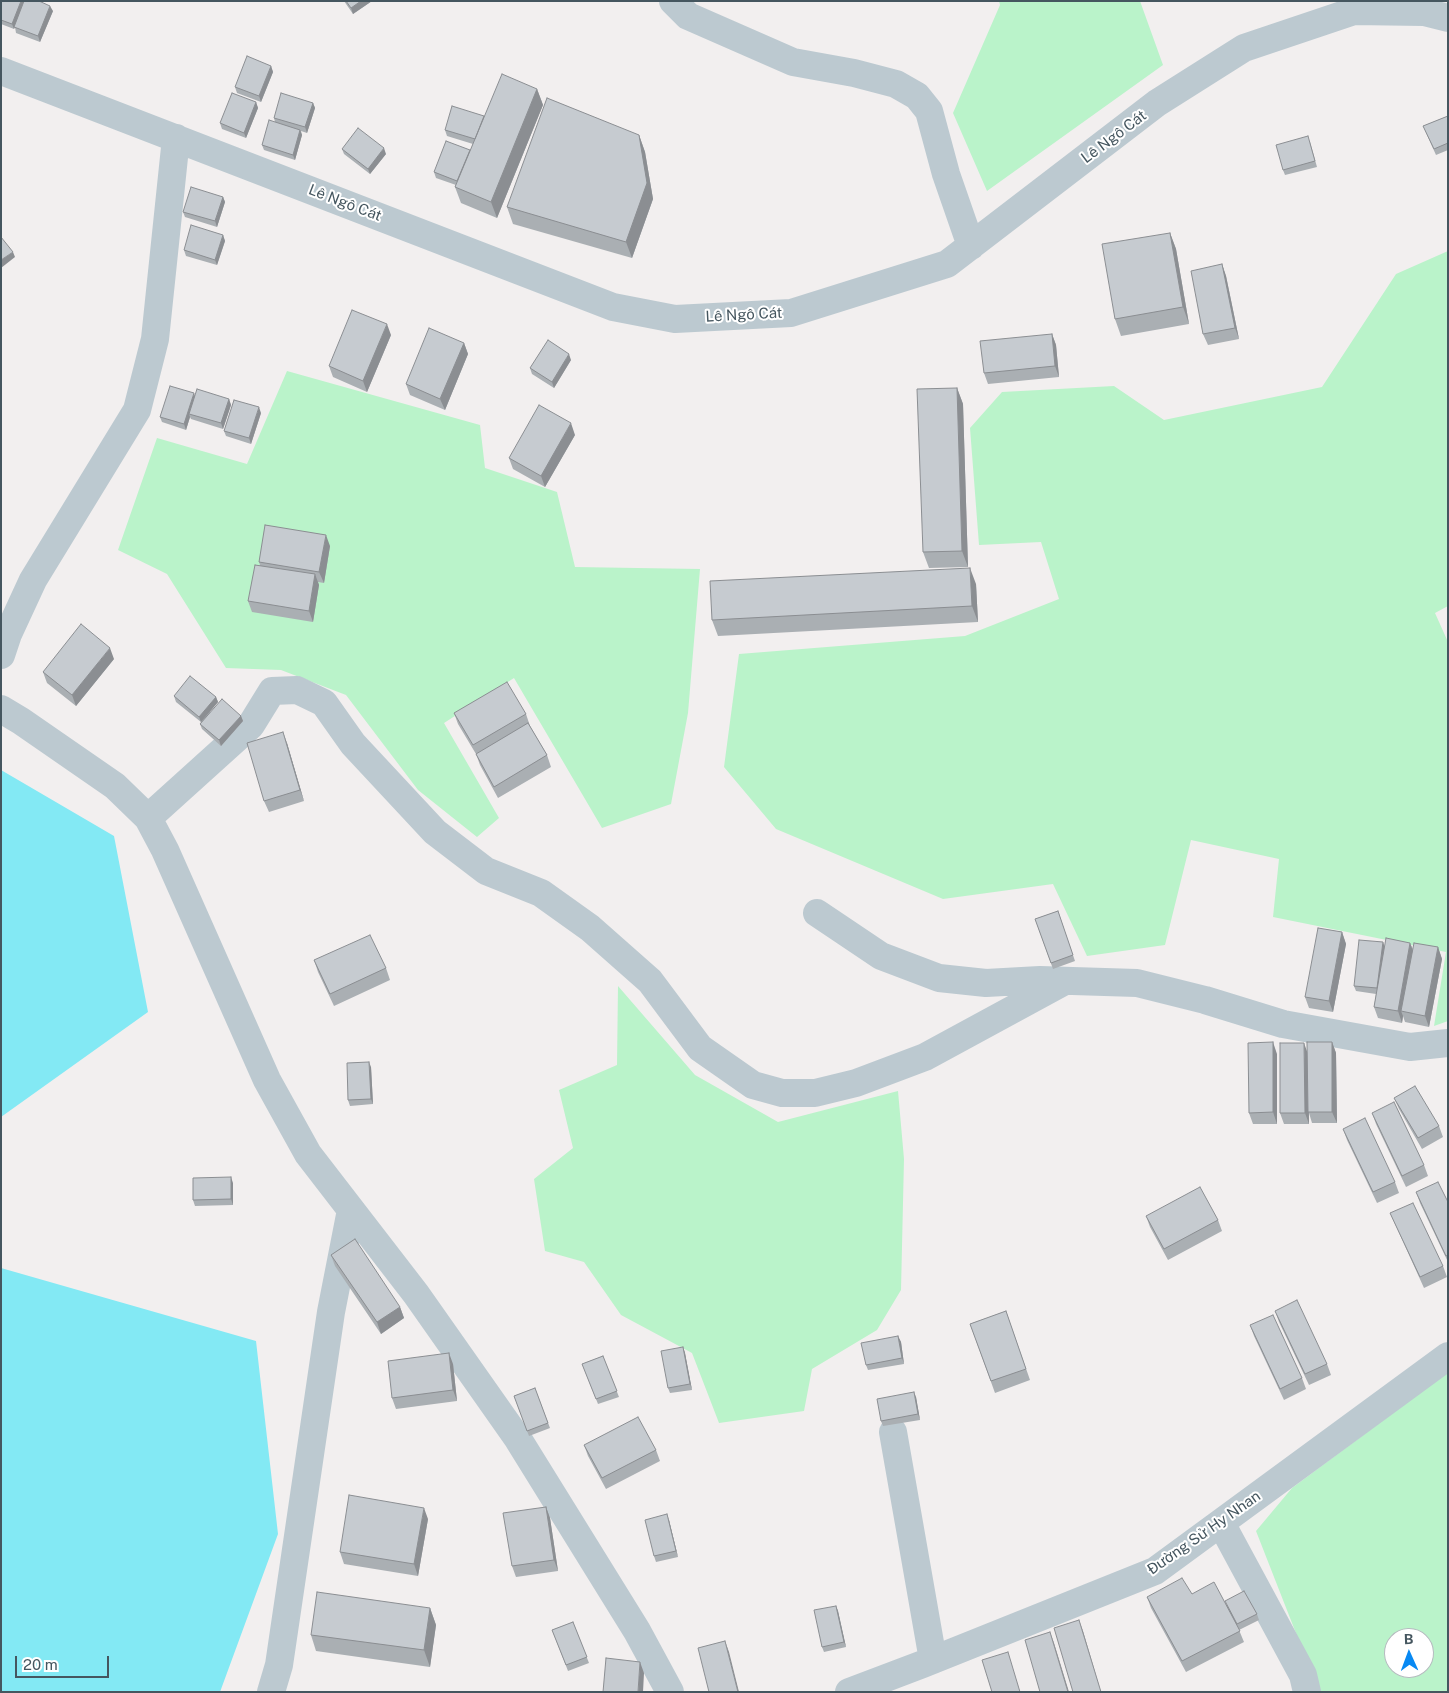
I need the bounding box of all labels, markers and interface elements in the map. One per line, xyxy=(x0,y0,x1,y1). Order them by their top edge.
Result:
street label: Lê Ngô Cát xyxy=(1078,107,1150,167)
street label: Lê Ngô Cát xyxy=(306,181,384,225)
street label: Lê Ngô Cát xyxy=(705,304,783,326)
street label: Đường Sử Hy Nhan xyxy=(1144,1487,1264,1579)
north arrow xyxy=(1384,1628,1434,1678)
text: B xyxy=(1403,1631,1414,1647)
scale bar xyxy=(18,1646,111,1678)
text: 20 m xyxy=(23,1656,58,1673)

